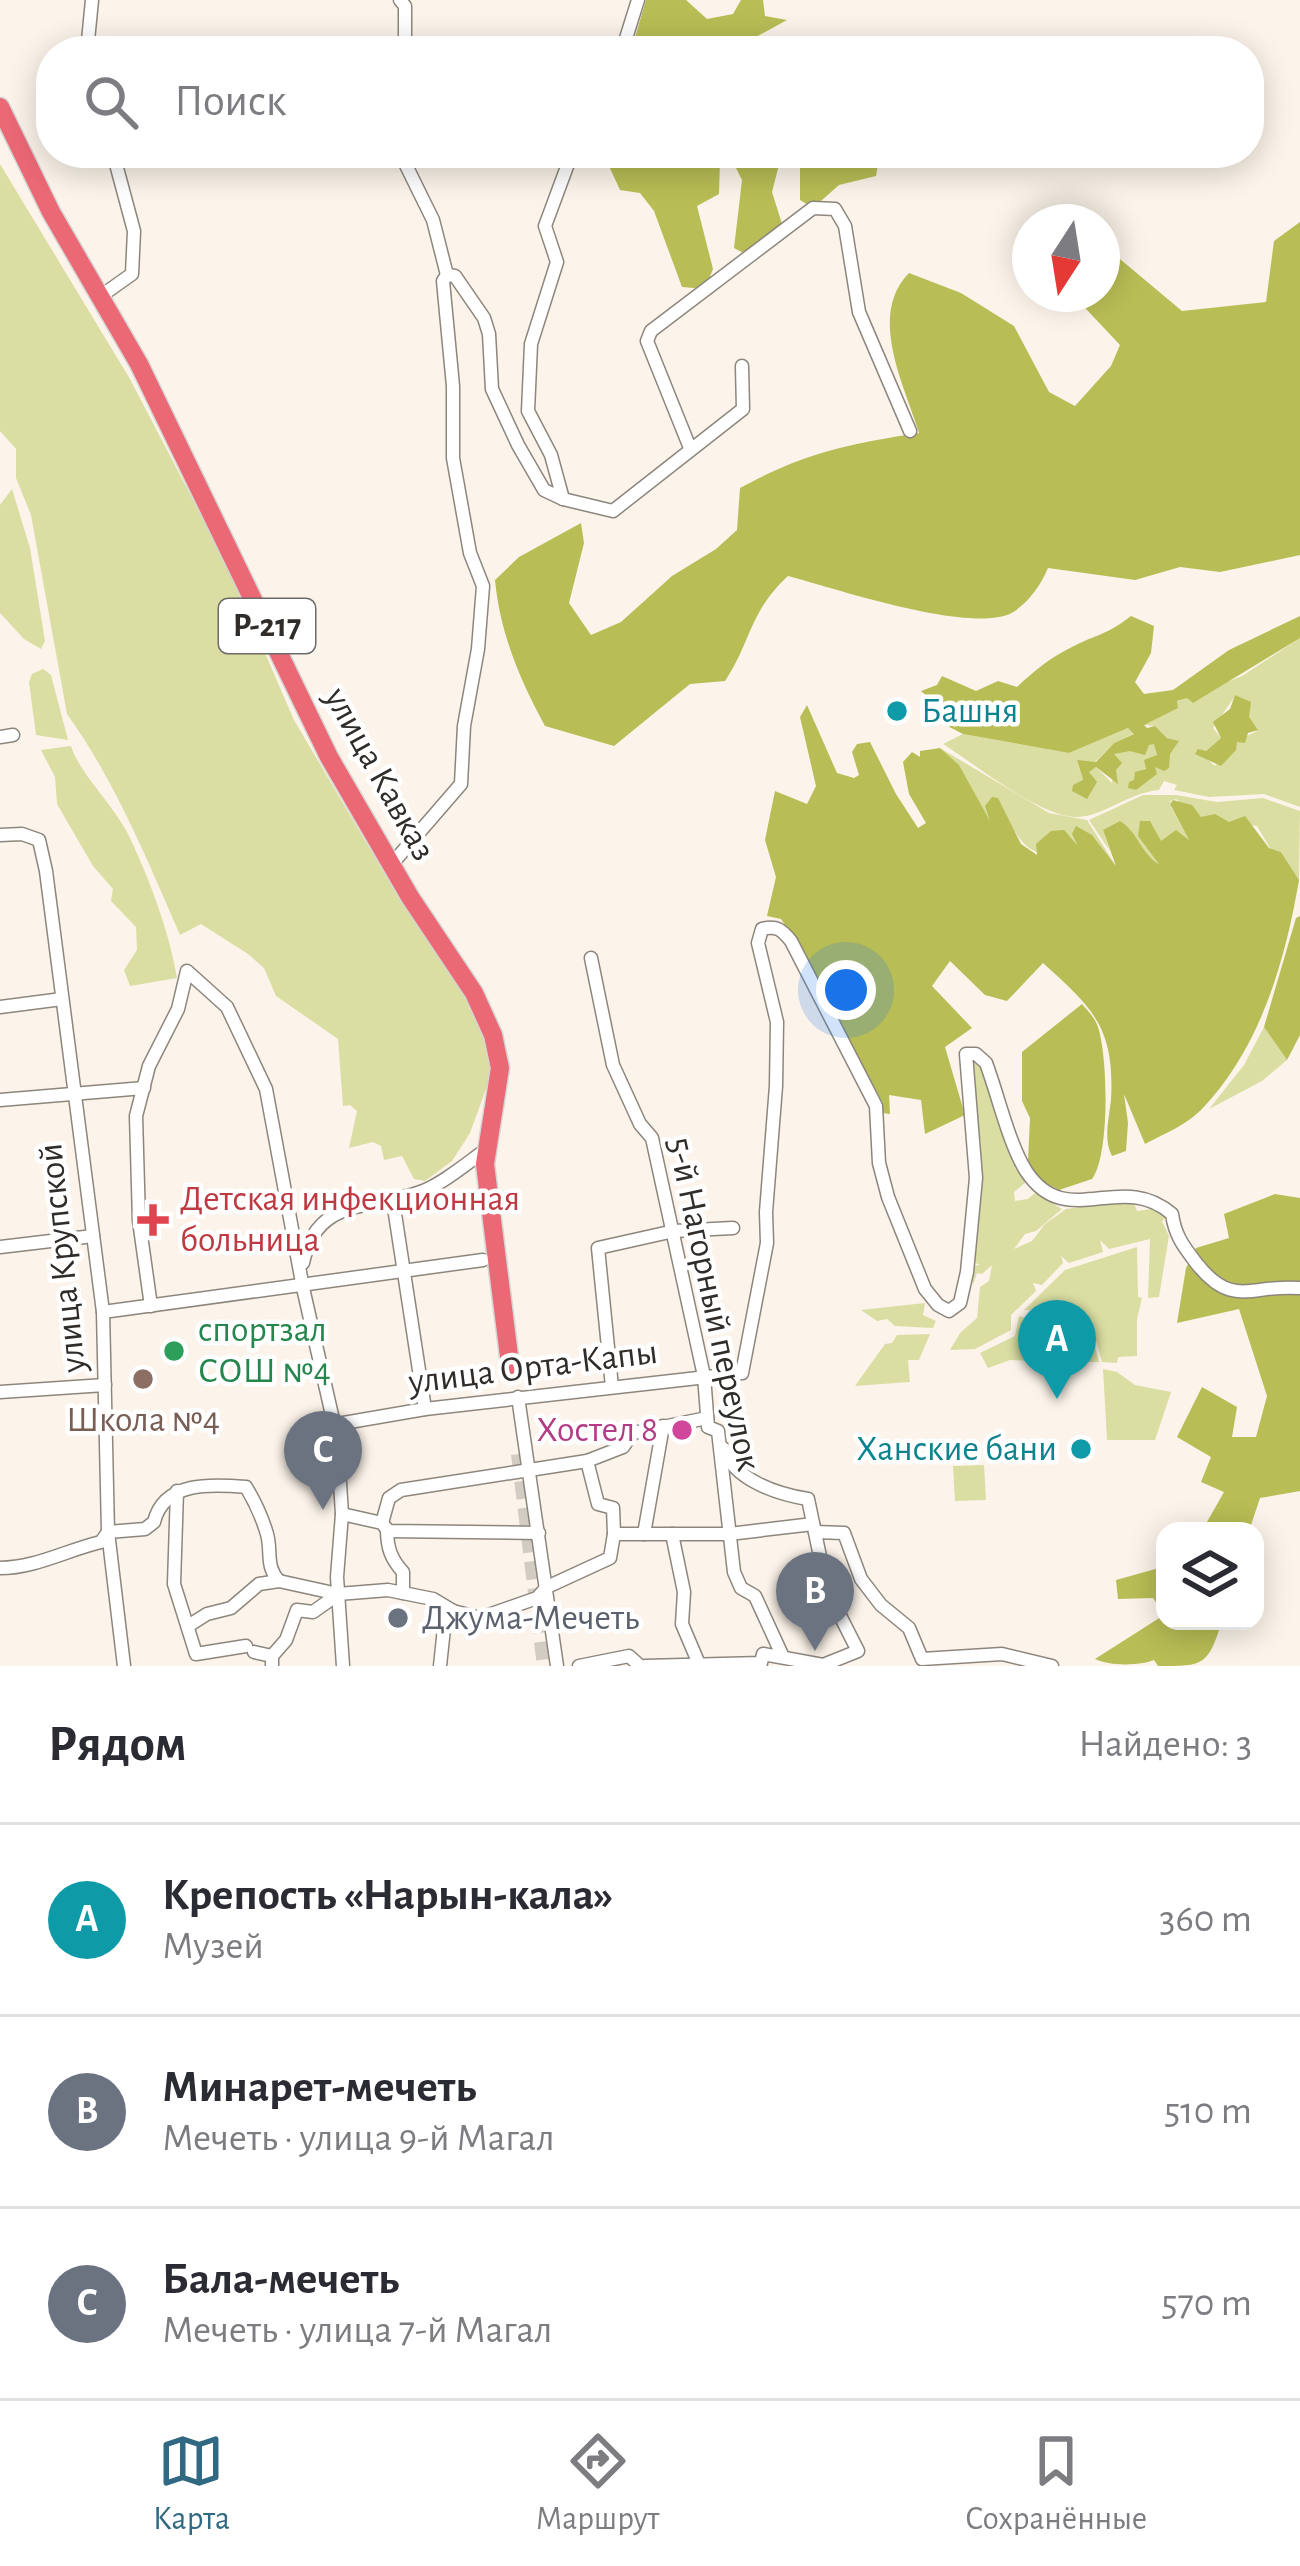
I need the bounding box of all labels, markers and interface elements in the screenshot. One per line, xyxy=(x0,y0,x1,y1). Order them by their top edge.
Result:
search box xyxy=(36,36,1264,168)
icon: search xyxy=(78,69,144,135)
text: Поиск xyxy=(174,79,286,124)
north arrow xyxy=(1012,204,1120,312)
road number: Р-217 xyxy=(219,599,315,653)
street label: улица Кавказ xyxy=(317,681,442,866)
place label: Башня xyxy=(921,693,1019,729)
marker: Башня xyxy=(884,698,910,724)
your location xyxy=(816,960,876,1020)
street label: 5-й Нагорный переулок xyxy=(661,1134,767,1474)
street label: улица Крупской xyxy=(32,1142,92,1375)
place label: Детская инфекционная больница xyxy=(180,1181,520,1258)
marker: Детская инфекционная больница xyxy=(137,1204,169,1236)
pin: A xyxy=(1018,1300,1096,1399)
place label: спортзал СОШ №4 xyxy=(198,1312,331,1389)
street label: улица Орта-Капы xyxy=(405,1334,660,1400)
marker: спортзал СОШ №4 xyxy=(161,1338,187,1364)
marker: Школа №4 xyxy=(130,1366,156,1392)
place label: Школа №4 xyxy=(66,1402,220,1438)
pin: C xyxy=(284,1411,362,1510)
place label: Хостел 8 xyxy=(537,1412,658,1448)
marker: Хостел 8 xyxy=(669,1417,695,1443)
place label: Ханские бани xyxy=(856,1431,1057,1467)
marker: Ханские бани xyxy=(1068,1436,1094,1462)
map controls xyxy=(1156,1522,1264,1630)
button: layers xyxy=(1156,1522,1264,1630)
pin: B xyxy=(776,1552,854,1651)
place label: Джума-Мечеть xyxy=(422,1600,639,1636)
marker: Джума-Мечеть xyxy=(385,1605,411,1631)
text: Рядом xyxy=(48,1719,187,1770)
text: Найдено: 3 xyxy=(1078,1725,1252,1764)
text: Крепость «Нарын-кала» xyxy=(162,1873,613,1918)
text: A xyxy=(75,1900,99,1939)
text: 360 m xyxy=(1159,1900,1252,1939)
text: Музей xyxy=(162,1927,264,1966)
text: Минарет-мечеть xyxy=(162,2065,476,2110)
text: B xyxy=(76,2092,98,2131)
text: 510 m xyxy=(1164,2092,1252,2131)
text: Мечеть · улица 9-й Магал xyxy=(162,2119,555,2158)
text: Бала-мечеть xyxy=(162,2257,399,2302)
text: C xyxy=(77,2284,97,2323)
text: 570 m xyxy=(1161,2284,1252,2323)
text: Мечеть · улица 7-й Магал xyxy=(162,2311,553,2350)
tab: Карта xyxy=(153,2428,230,2540)
tab: Маршрут xyxy=(536,2428,659,2540)
tab: Сохранённые xyxy=(965,2428,1147,2540)

